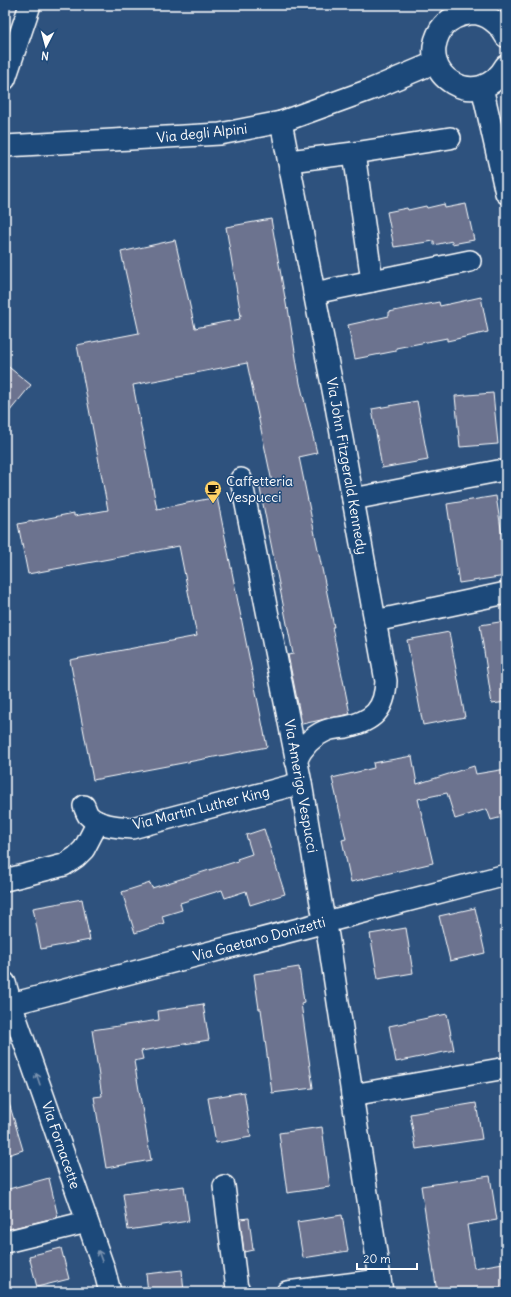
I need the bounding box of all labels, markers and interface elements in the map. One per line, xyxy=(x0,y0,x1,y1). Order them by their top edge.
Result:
north arrow xyxy=(26,26,66,66)
text: N xyxy=(40,49,49,63)
street label: Via degli Alpini xyxy=(156,119,248,147)
street label: Via John Fitzgerald Kennedy xyxy=(323,376,371,556)
place label: Caffetteria Vespucci xyxy=(226,472,293,506)
cafe icon: Caffetteria Vespucci xyxy=(203,479,223,504)
street label: Via Amerigo Vespucci xyxy=(280,718,322,854)
street label: Via Martin Luther King xyxy=(131,782,271,834)
street label: Via Gaetano Donizetti xyxy=(191,913,327,965)
one-way arrow xyxy=(34,1073,41,1086)
street label: Via Fornacette xyxy=(38,1099,84,1191)
scale bar xyxy=(357,1245,417,1271)
one-way arrow xyxy=(96,1250,103,1263)
text: 20 m xyxy=(363,1251,391,1266)

